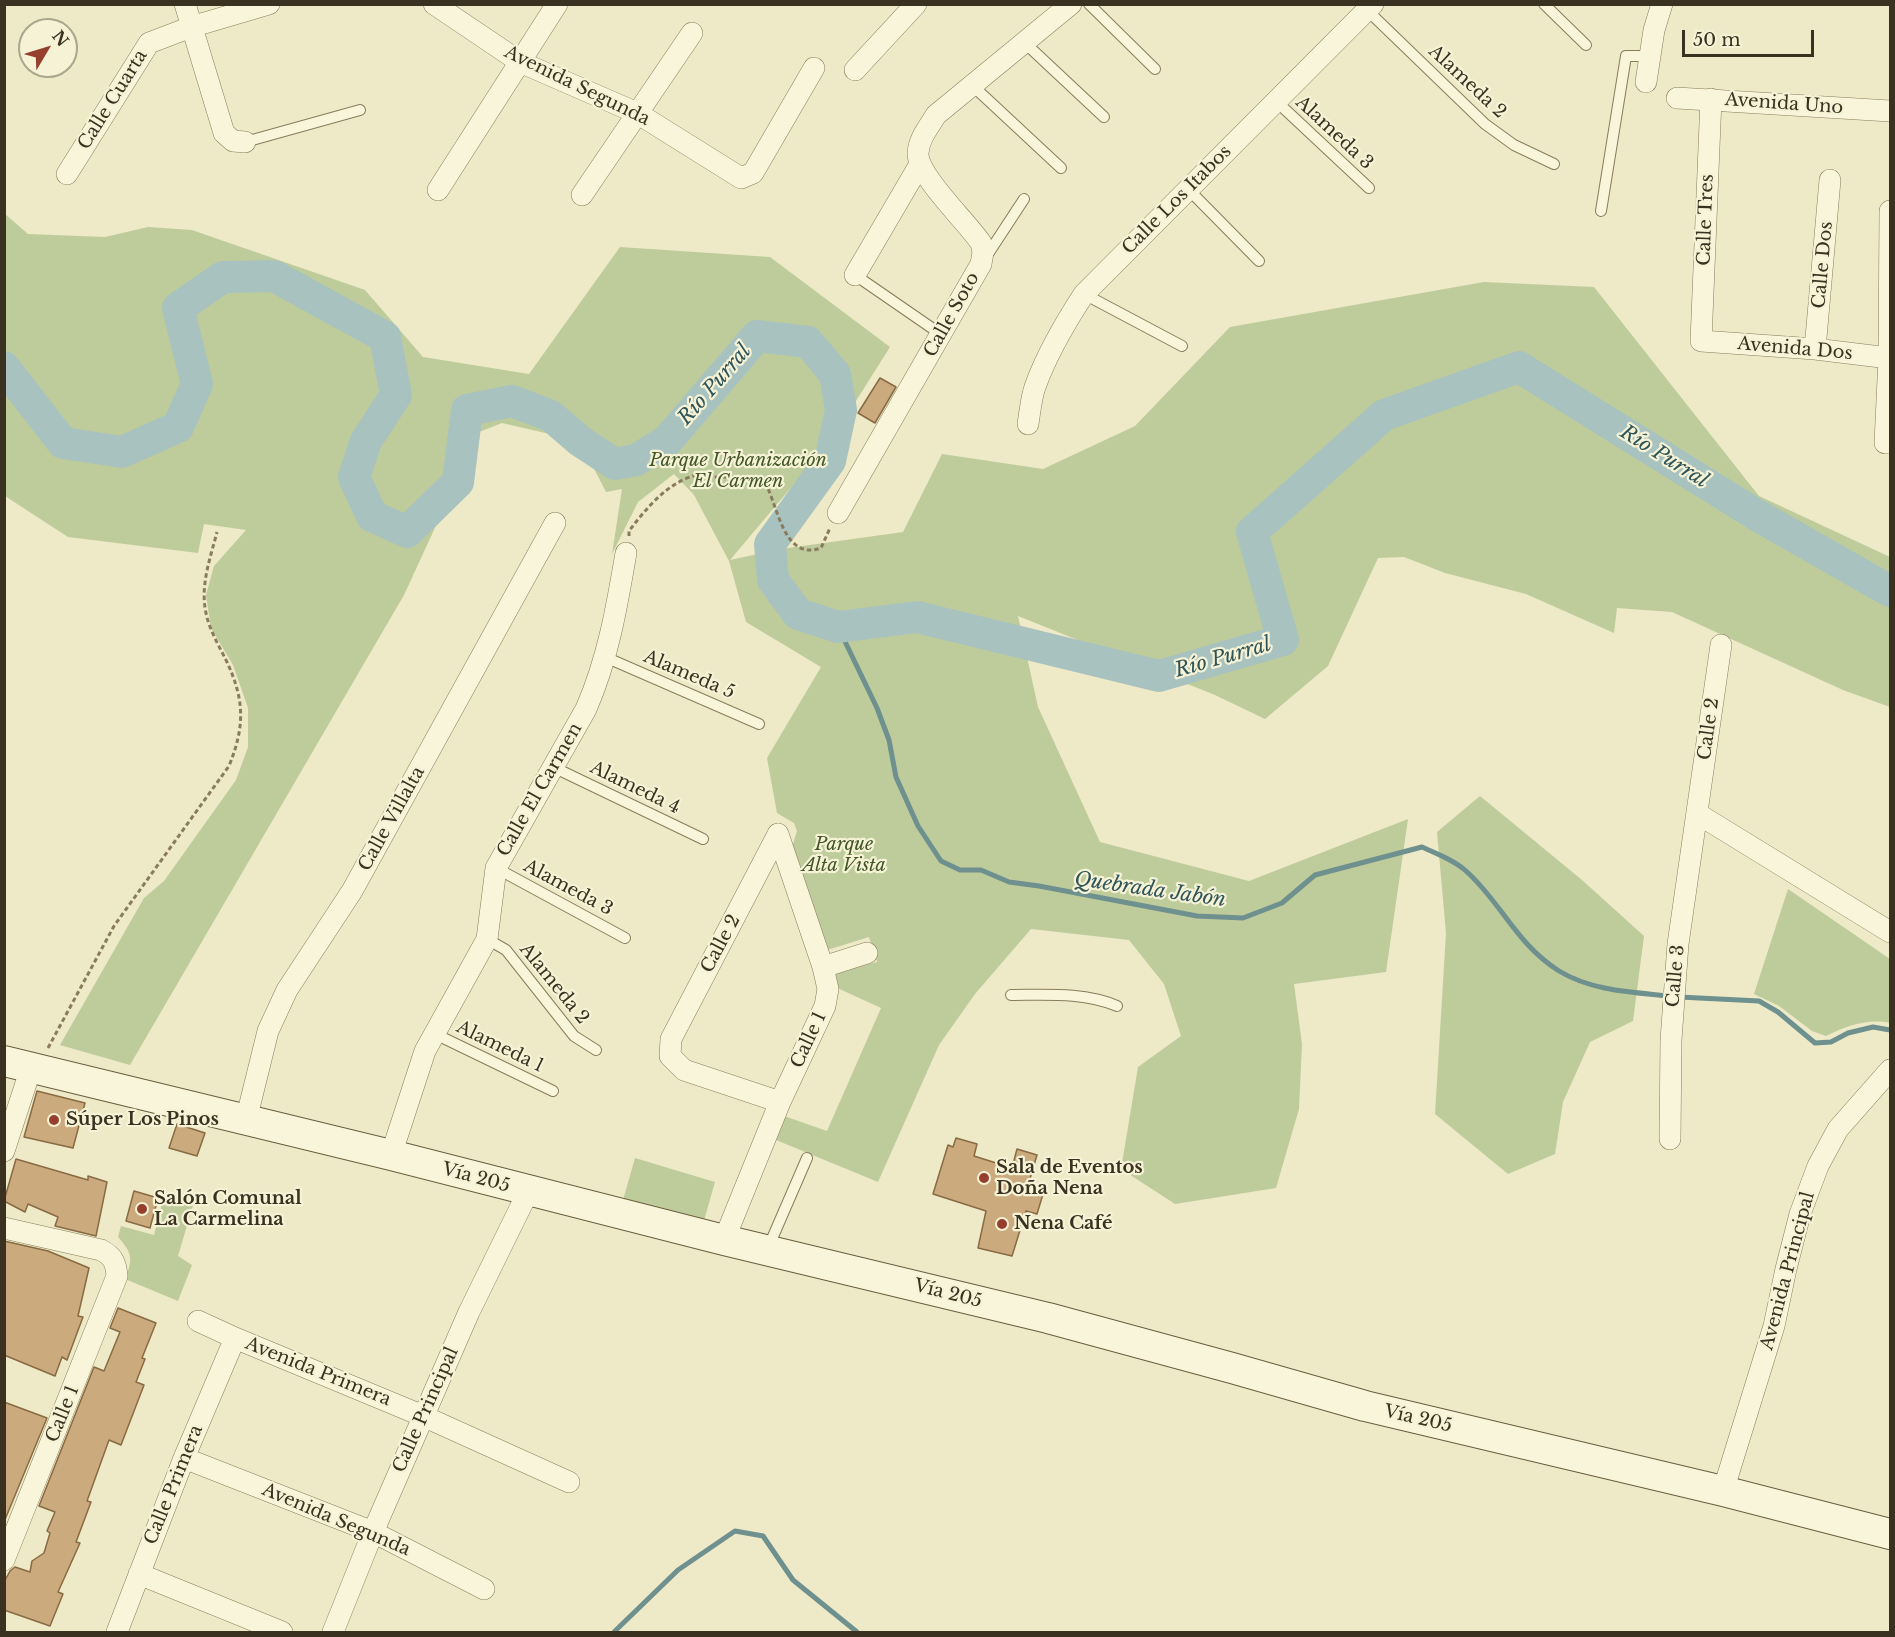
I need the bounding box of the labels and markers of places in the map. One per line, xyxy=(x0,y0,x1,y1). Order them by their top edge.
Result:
place label: Súper Los Pinos xyxy=(66,1109,219,1131)
marker: Súper Los Pinos xyxy=(47,1113,61,1127)
place label: Sala de Eventos Doña Nena xyxy=(996,1157,1143,1200)
marker: Sala de Eventos Doña Nena xyxy=(977,1171,991,1185)
place label: Salón Comunal La Carmelina xyxy=(154,1188,302,1230)
marker: Salón Comunal La Carmelina xyxy=(135,1202,149,1216)
place label: Nena Café xyxy=(1014,1213,1113,1235)
marker: Nena Café xyxy=(995,1217,1009,1231)

